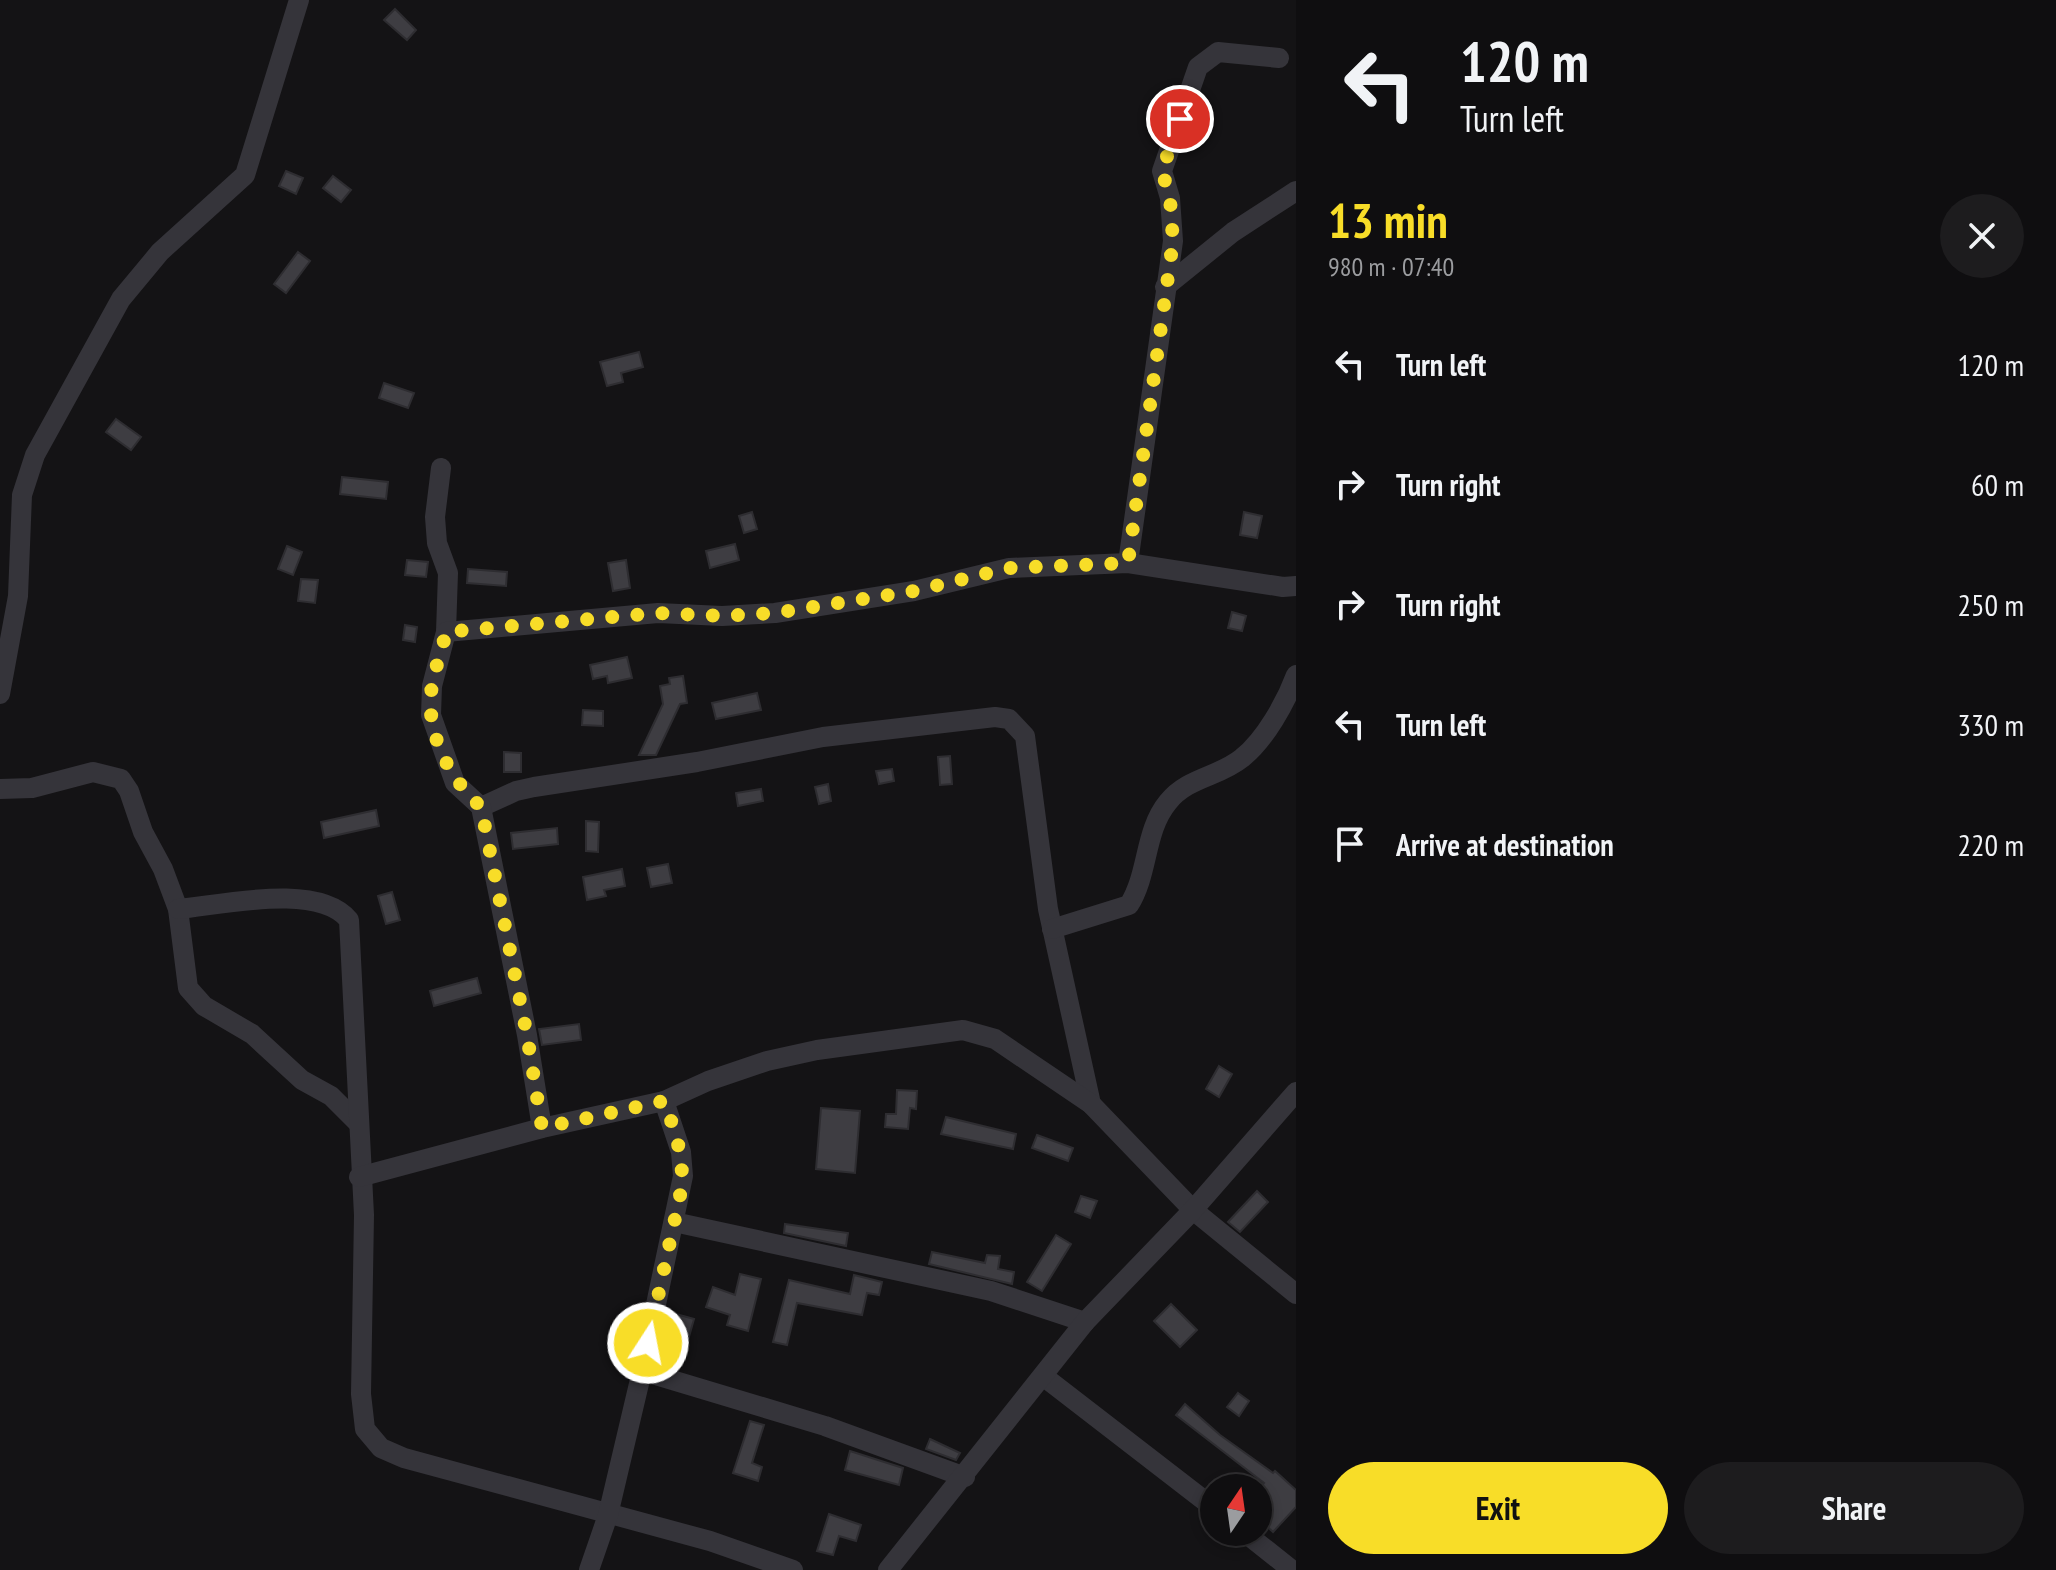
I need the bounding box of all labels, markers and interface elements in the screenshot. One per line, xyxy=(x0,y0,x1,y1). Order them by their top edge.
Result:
text: 120 m xyxy=(1460,25,1589,97)
icon: left xyxy=(1328,32,1432,136)
pin xyxy=(1146,85,1214,153)
text: Turn left xyxy=(1460,95,1564,142)
icon: arrive xyxy=(1158,97,1202,141)
text: 13 min xyxy=(1328,189,1448,251)
button: close xyxy=(1940,194,2024,278)
text: 980 m · 07:40 xyxy=(1328,250,1454,283)
icon: left xyxy=(1328,342,1372,386)
text: Turn left xyxy=(1396,345,1486,384)
text: 120 m xyxy=(1958,345,2024,384)
icon: right xyxy=(1328,462,1372,506)
text: Turn right xyxy=(1396,465,1500,504)
text: 60 m xyxy=(1971,465,2024,504)
icon: right xyxy=(1328,582,1372,626)
text: Turn right xyxy=(1396,585,1500,624)
text: 250 m xyxy=(1958,585,2024,624)
icon: left xyxy=(1328,702,1372,746)
text: Turn left xyxy=(1396,705,1486,744)
text: 330 m xyxy=(1958,705,2024,744)
icon: arrive xyxy=(1328,822,1372,866)
text: Arrive at destination xyxy=(1396,825,1614,864)
text: 220 m xyxy=(1958,825,2024,864)
position arrow xyxy=(606,1301,690,1385)
button: Exit xyxy=(1328,1462,1668,1554)
button: Share xyxy=(1684,1462,2024,1554)
north arrow xyxy=(1200,1474,1272,1546)
map controls xyxy=(1200,1474,1272,1546)

